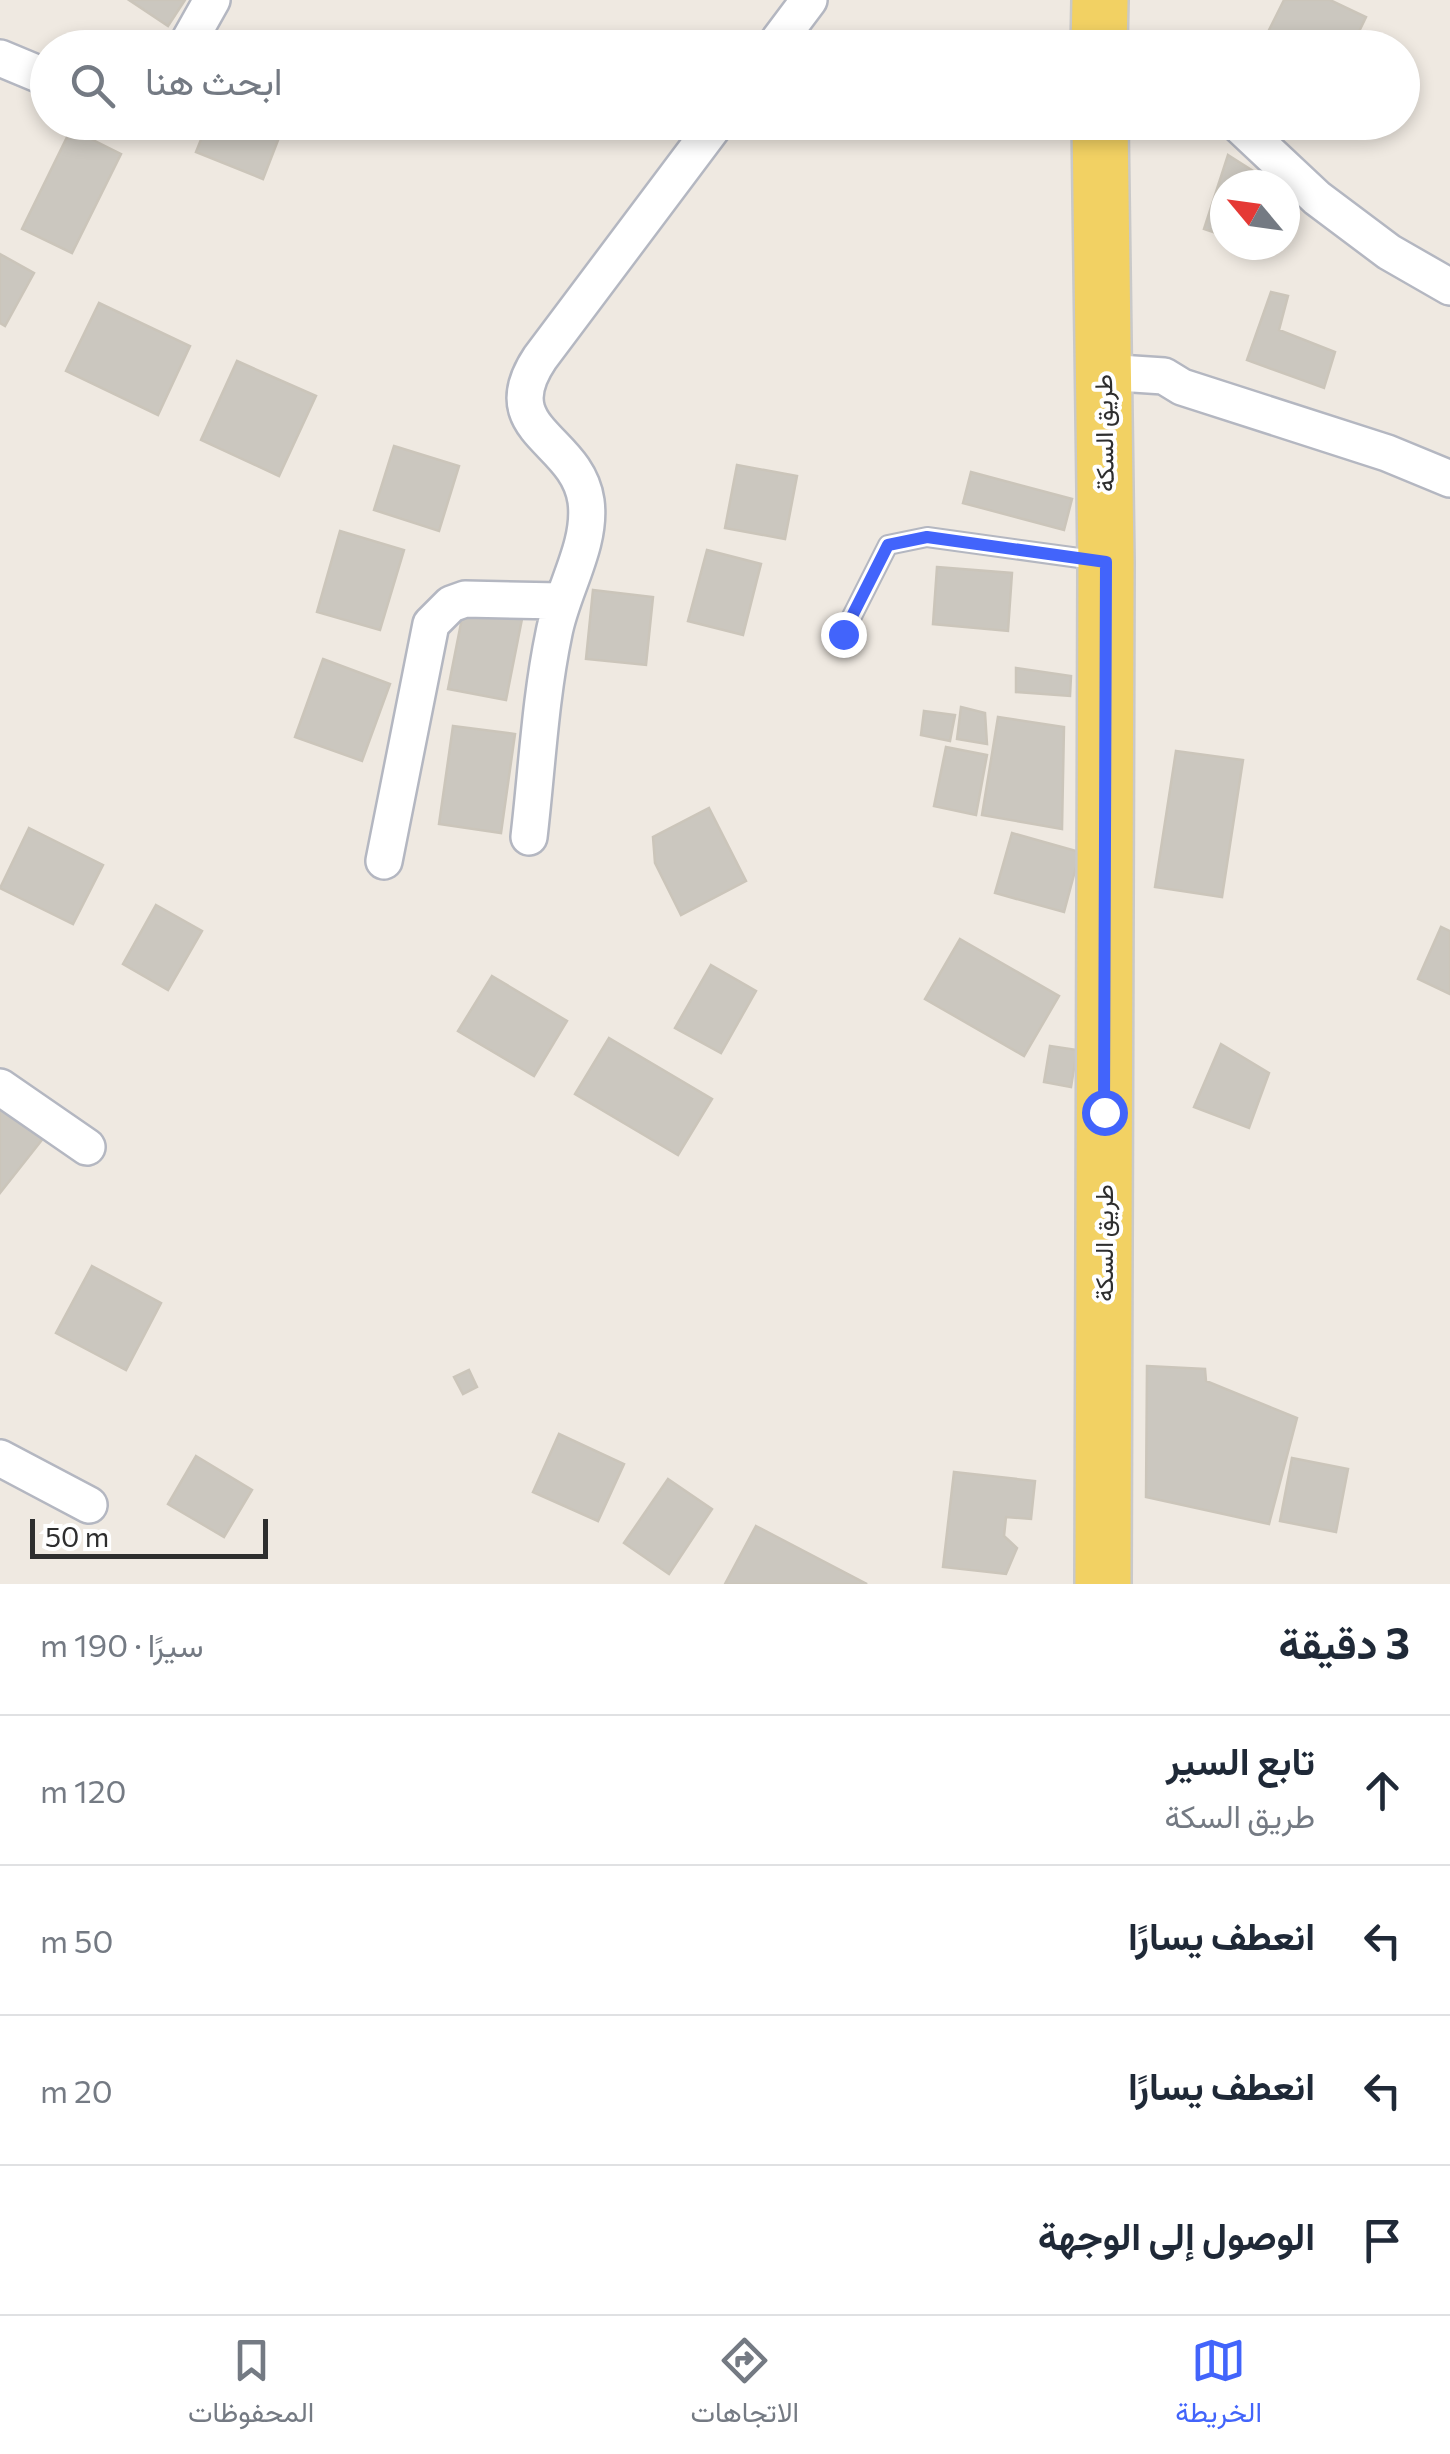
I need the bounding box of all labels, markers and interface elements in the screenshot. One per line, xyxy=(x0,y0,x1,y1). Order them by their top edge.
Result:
search box xyxy=(30,30,1420,140)
text: ابحث هنا xyxy=(145,56,283,103)
icon: search xyxy=(65,58,120,113)
north arrow xyxy=(1210,170,1300,260)
street label: طريق السكة xyxy=(1087,374,1121,492)
route end xyxy=(821,612,867,658)
route start xyxy=(1082,1090,1128,1136)
street label: طريق السكة xyxy=(1088,1184,1120,1302)
scale bar xyxy=(30,1514,268,1558)
text: 50 m xyxy=(45,1519,109,1553)
text: 3 دقيقة xyxy=(1278,1616,1410,1668)
text: سيرًا · 190 m xyxy=(40,1624,203,1664)
text: تابع السير xyxy=(1166,1736,1315,1783)
icon: ahead xyxy=(1355,1763,1410,1818)
text: 120 m xyxy=(40,1770,126,1810)
text: طريق السكة xyxy=(1164,1795,1315,1835)
text: انعطف يسارًا xyxy=(1128,1911,1315,1958)
icon: left xyxy=(1355,1913,1410,1968)
text: 50 m xyxy=(40,1920,113,1960)
text: انعطف يسارًا xyxy=(1128,2061,1315,2108)
icon: left xyxy=(1355,2063,1410,2118)
text: 20 m xyxy=(40,2070,113,2110)
text: الوصول إلى الوجهة xyxy=(1038,2211,1315,2258)
icon: arrive xyxy=(1355,2213,1410,2268)
tab: المحفوظات xyxy=(188,2333,314,2437)
tab: الاتجاهات xyxy=(690,2333,799,2437)
tab: الخريطة xyxy=(1175,2333,1262,2437)

